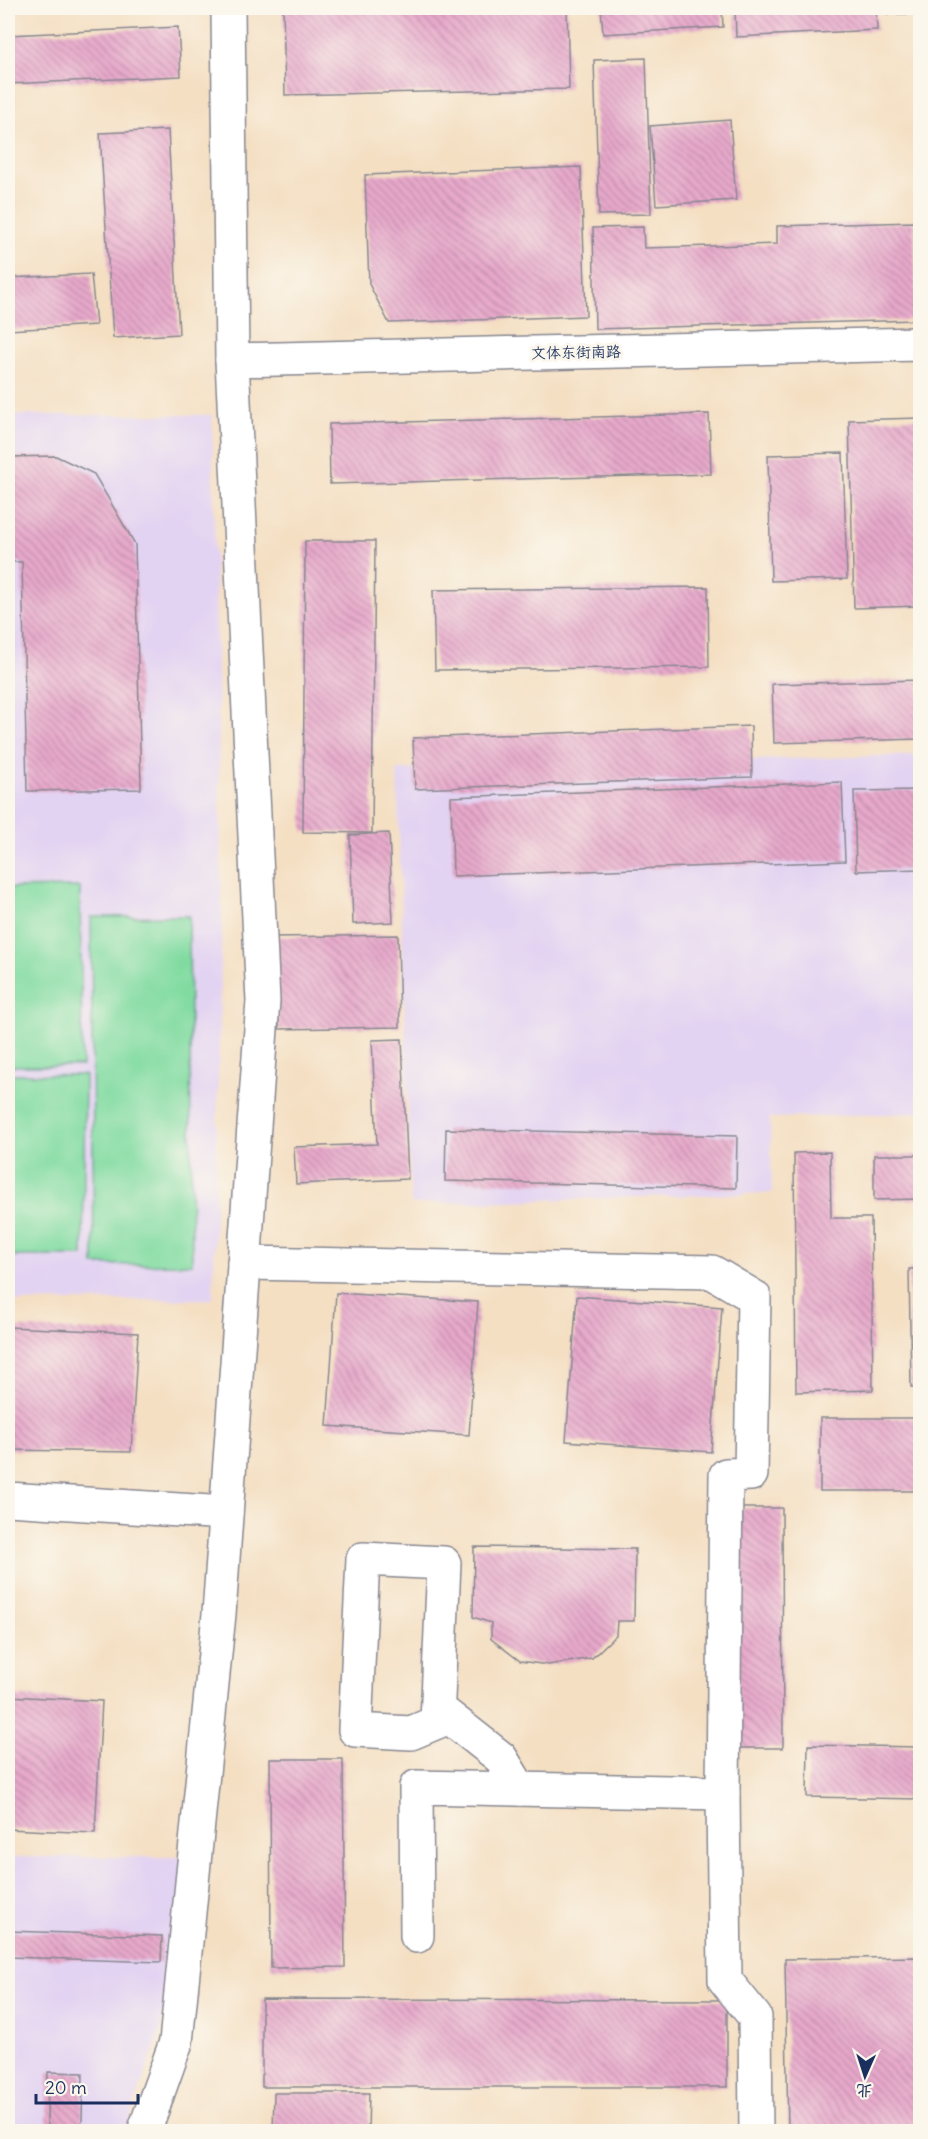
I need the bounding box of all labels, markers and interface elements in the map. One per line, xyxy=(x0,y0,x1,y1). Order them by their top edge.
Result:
street label: 文体东街南路 xyxy=(531,342,621,362)
north arrow xyxy=(835,2046,895,2106)
scale bar xyxy=(36,2067,138,2105)
text: 20 m xyxy=(45,2076,87,2099)
text: 北 xyxy=(856,2081,873,2101)

